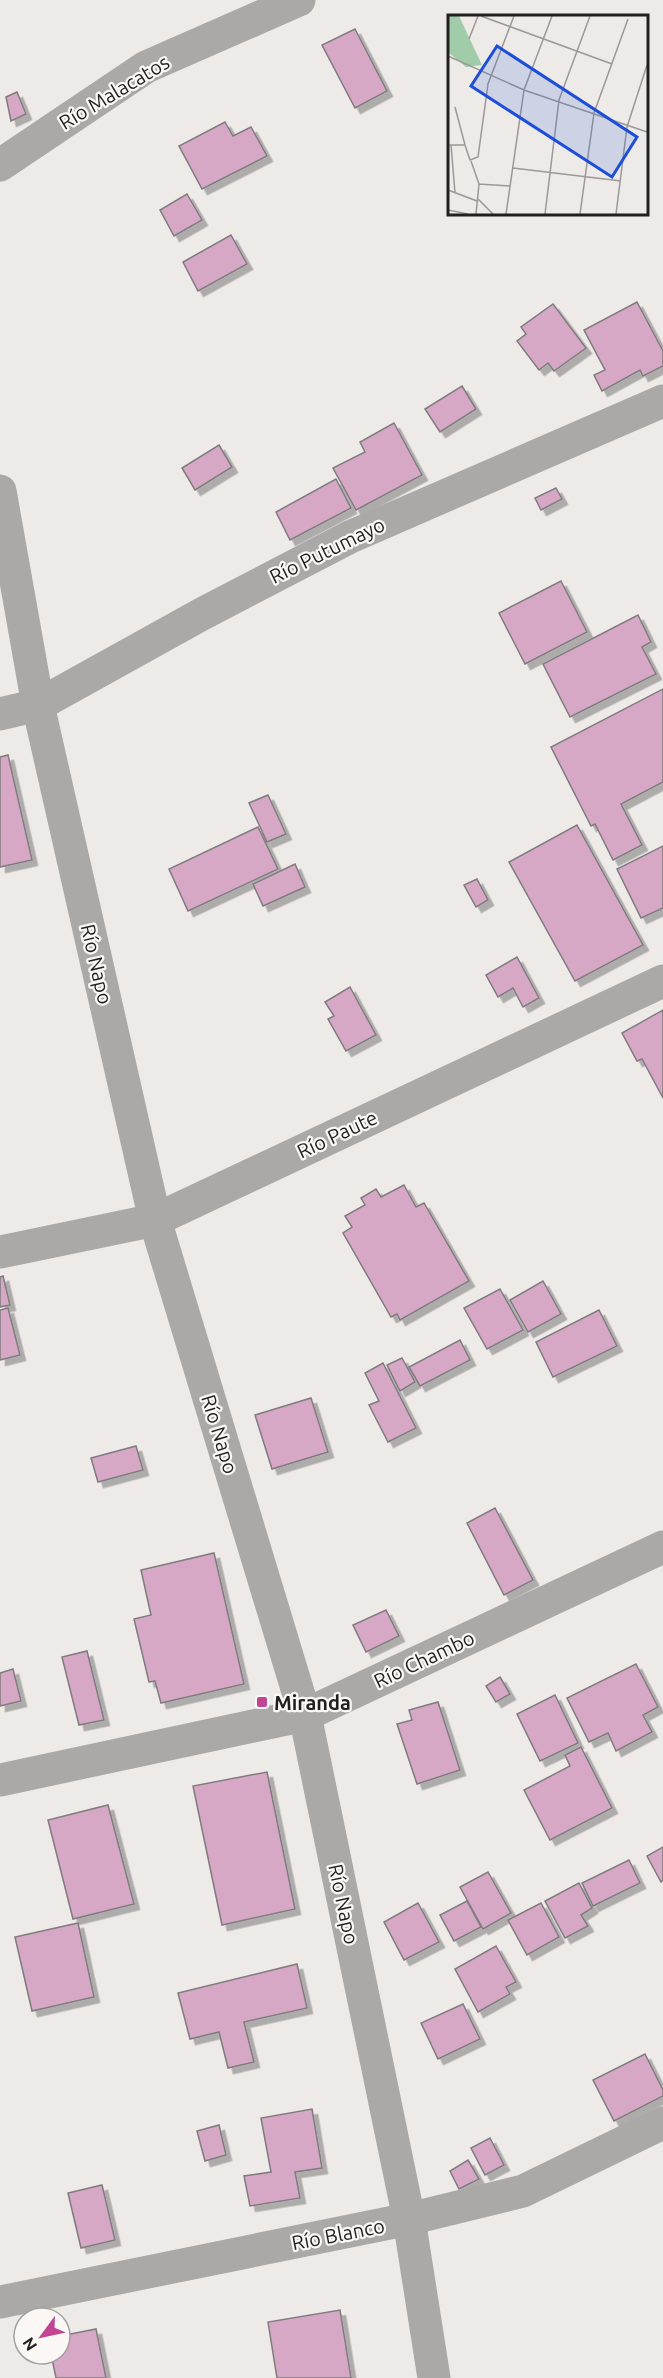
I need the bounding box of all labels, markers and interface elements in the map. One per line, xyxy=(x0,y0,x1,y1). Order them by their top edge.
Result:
inset map xyxy=(448,15,648,214)
street label: Río Malacatos xyxy=(55,50,173,134)
street label: Río Putumayo xyxy=(266,512,388,588)
street label: Río Napo xyxy=(77,922,117,1006)
street label: Río Paute xyxy=(293,1105,381,1163)
street label: Río Napo xyxy=(197,1392,243,1476)
street label: Río Chambo xyxy=(370,1626,478,1692)
place label: Miranda xyxy=(274,1691,351,1714)
marker: Miranda xyxy=(255,1695,269,1709)
street label: Río Napo xyxy=(324,1862,364,1946)
street label: Río Blanco xyxy=(290,2214,386,2254)
north arrow xyxy=(12,2306,72,2366)
text: N xyxy=(19,2334,40,2354)

